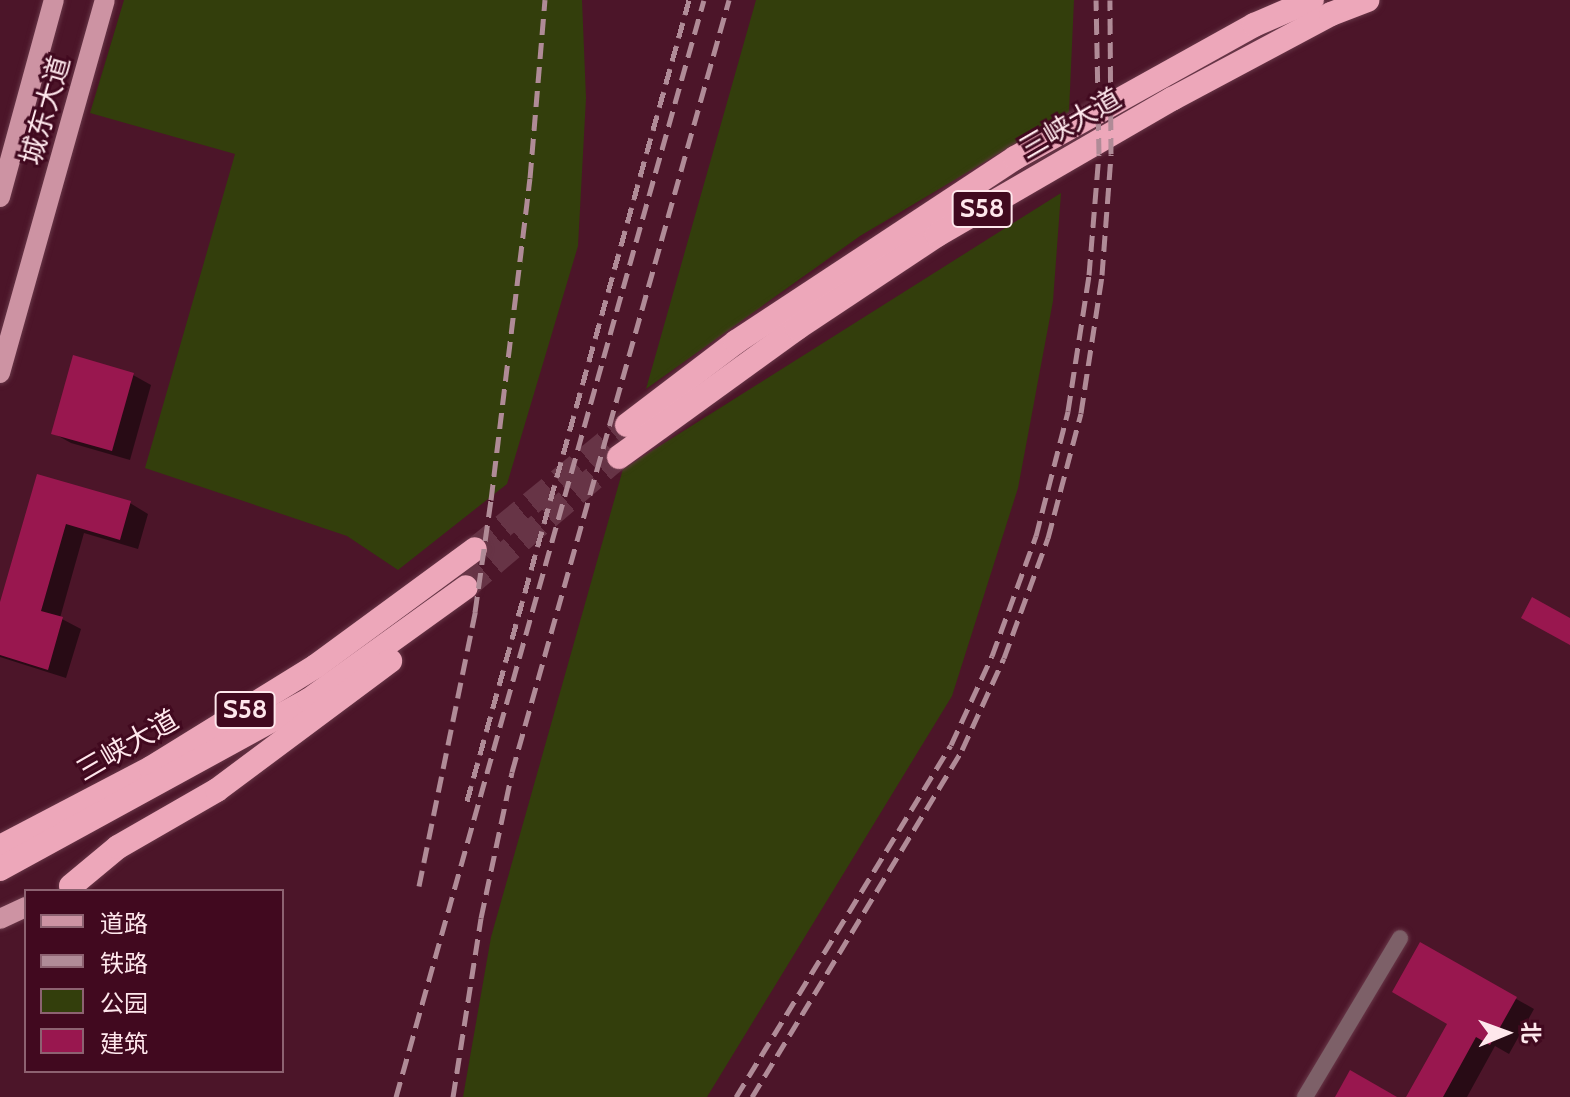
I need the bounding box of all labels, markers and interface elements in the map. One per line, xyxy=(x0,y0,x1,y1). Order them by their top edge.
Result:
street label: 城东大道 xyxy=(13,52,77,168)
street label: 三峡大道 xyxy=(1013,80,1127,166)
road number: S58 xyxy=(950,187,1014,231)
road number: S58 xyxy=(213,688,277,732)
street label: 三峡大道 xyxy=(70,702,184,788)
legend xyxy=(24,889,284,1073)
text: 道路 xyxy=(100,909,148,938)
text: 铁路 xyxy=(100,949,148,978)
text: 公园 xyxy=(100,989,148,1018)
north arrow xyxy=(1466,993,1546,1073)
text: 北 xyxy=(1517,1021,1544,1044)
text: 建筑 xyxy=(100,1029,148,1058)

